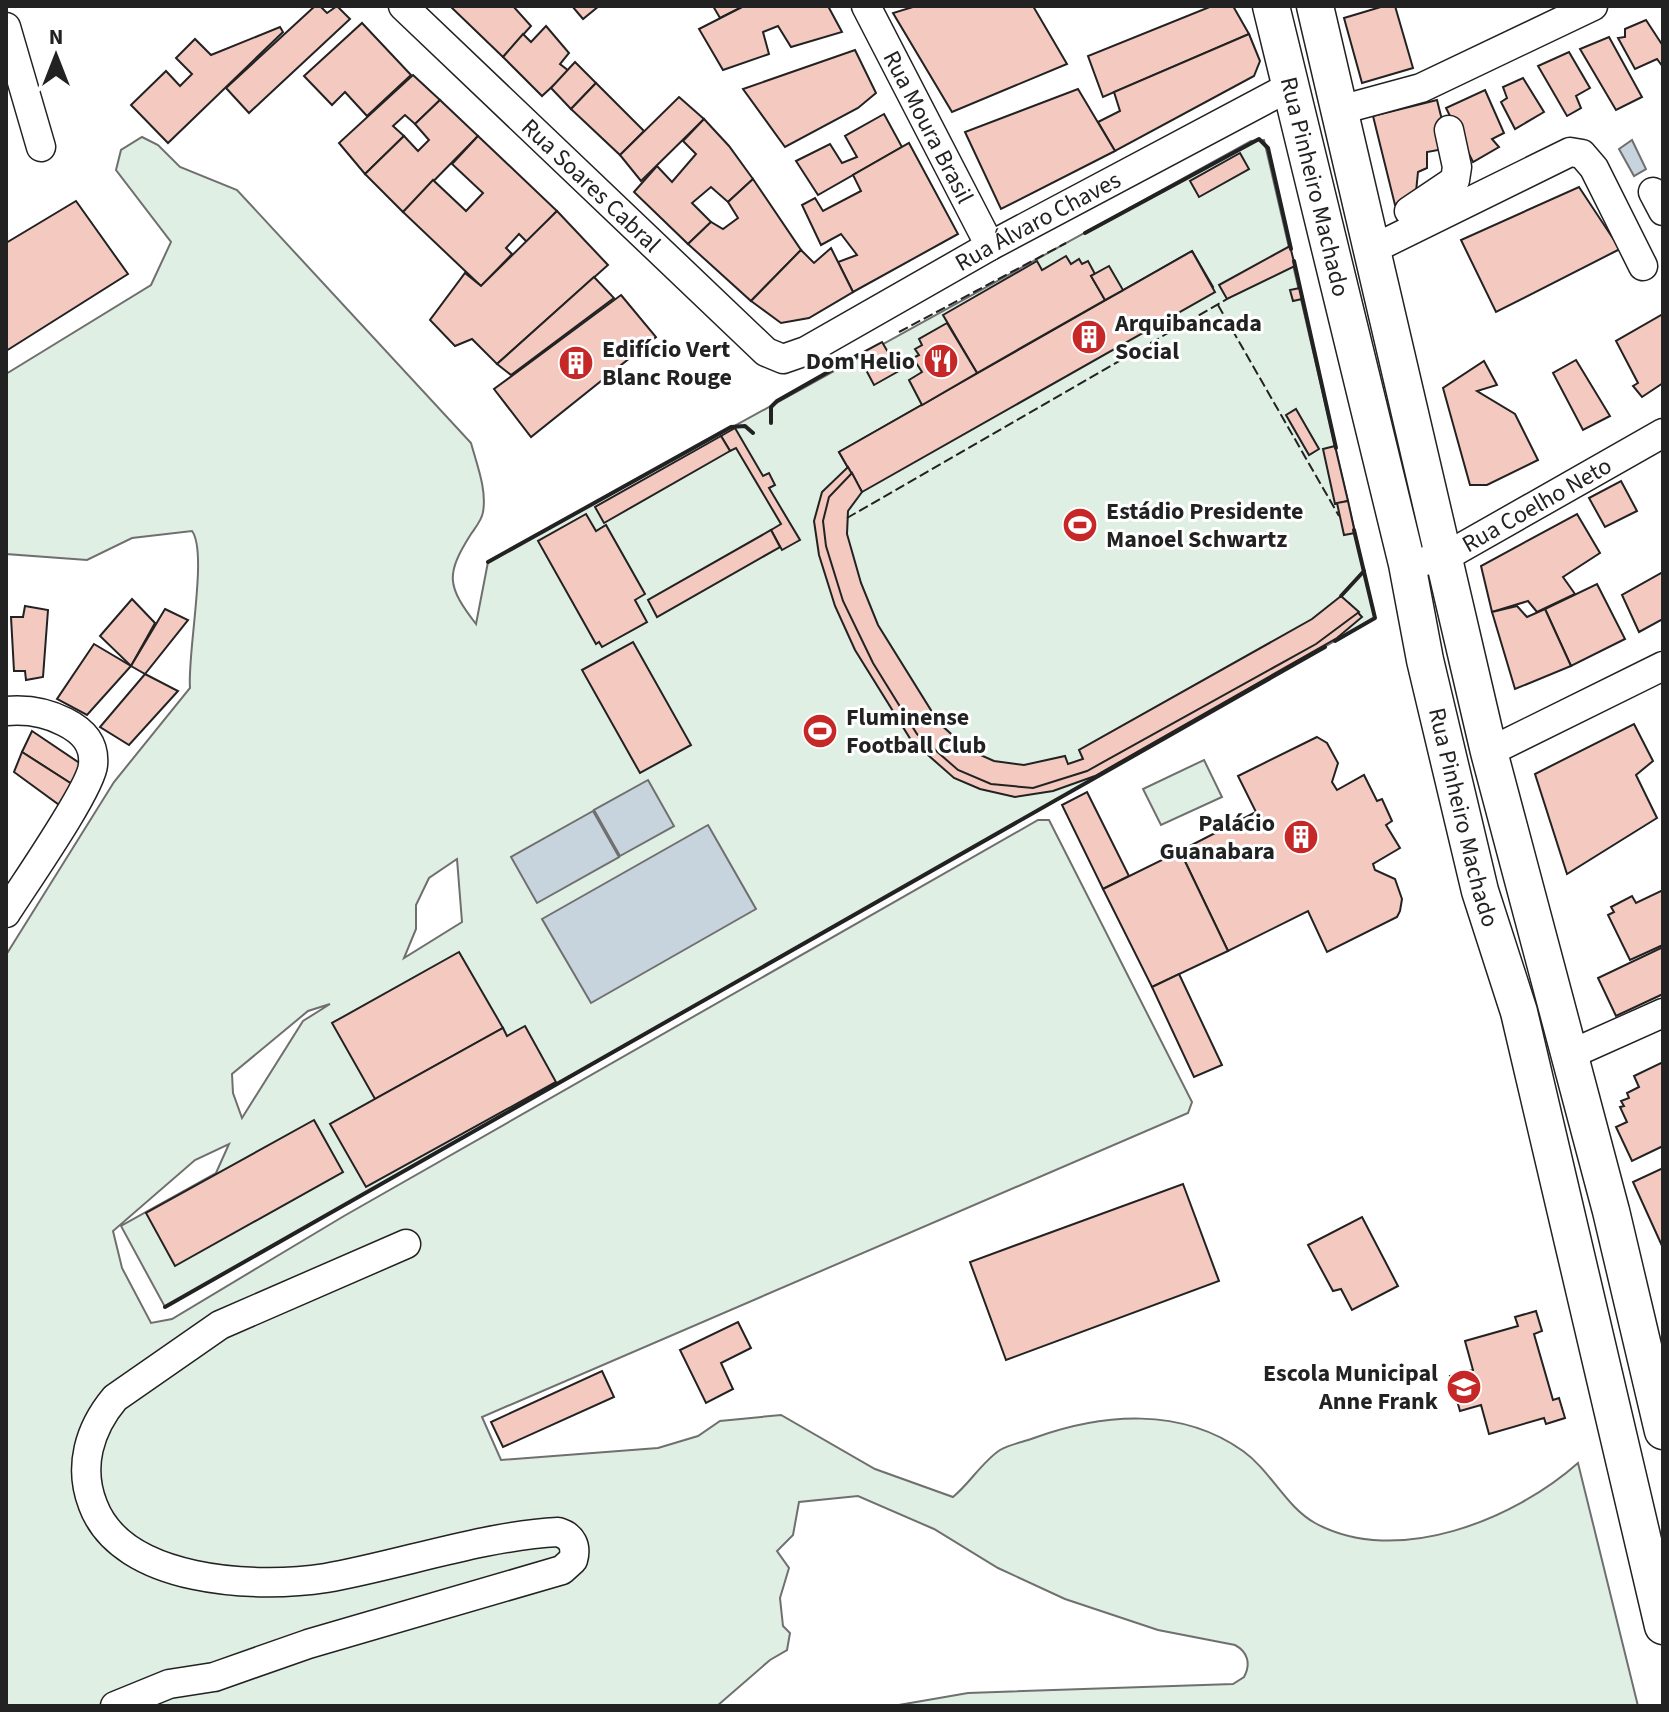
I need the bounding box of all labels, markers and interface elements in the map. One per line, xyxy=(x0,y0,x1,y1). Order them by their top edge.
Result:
north arrow xyxy=(16,16,96,96)
text: N xyxy=(49,21,63,53)
street label: Rua Moura Brasil xyxy=(874,44,983,209)
street label: Rua Pinheiro Machado xyxy=(1271,73,1359,300)
street label: Rua Soares Cabral xyxy=(514,110,669,261)
street label: Rua Álvaro Chaves xyxy=(948,162,1127,280)
place label: Arquibancada Social xyxy=(1114,306,1262,369)
building icon: Arquibancada Social xyxy=(1070,318,1108,356)
place label: Edifício Vert Blanc Rouge xyxy=(602,332,732,395)
restaurant icon: Dom Helio xyxy=(922,342,960,380)
building icon: Edifício Vert Blanc Rouge xyxy=(557,344,595,382)
place label: Dom Helio xyxy=(806,344,915,379)
street label: Rua Coelho Neto xyxy=(1455,448,1618,561)
place label: Estádio Presidente Manoel Schwartz xyxy=(1106,494,1304,557)
sports icon: Estádio Presidente Manoel Schwartz xyxy=(1061,506,1099,544)
place label: Fluminense Football Club xyxy=(846,700,986,763)
street label: Rua Pinheiro Machado xyxy=(1419,704,1508,932)
sports icon: Fluminense Football Club xyxy=(801,712,839,750)
place label: Palácio Guanabara xyxy=(1159,806,1275,869)
building icon: Palácio Guanabara xyxy=(1282,818,1320,856)
place label: Escola Municipal Anne Frank xyxy=(1263,1356,1439,1419)
school or university icon: Escola Municipal Anne Frank xyxy=(1445,1368,1483,1406)

